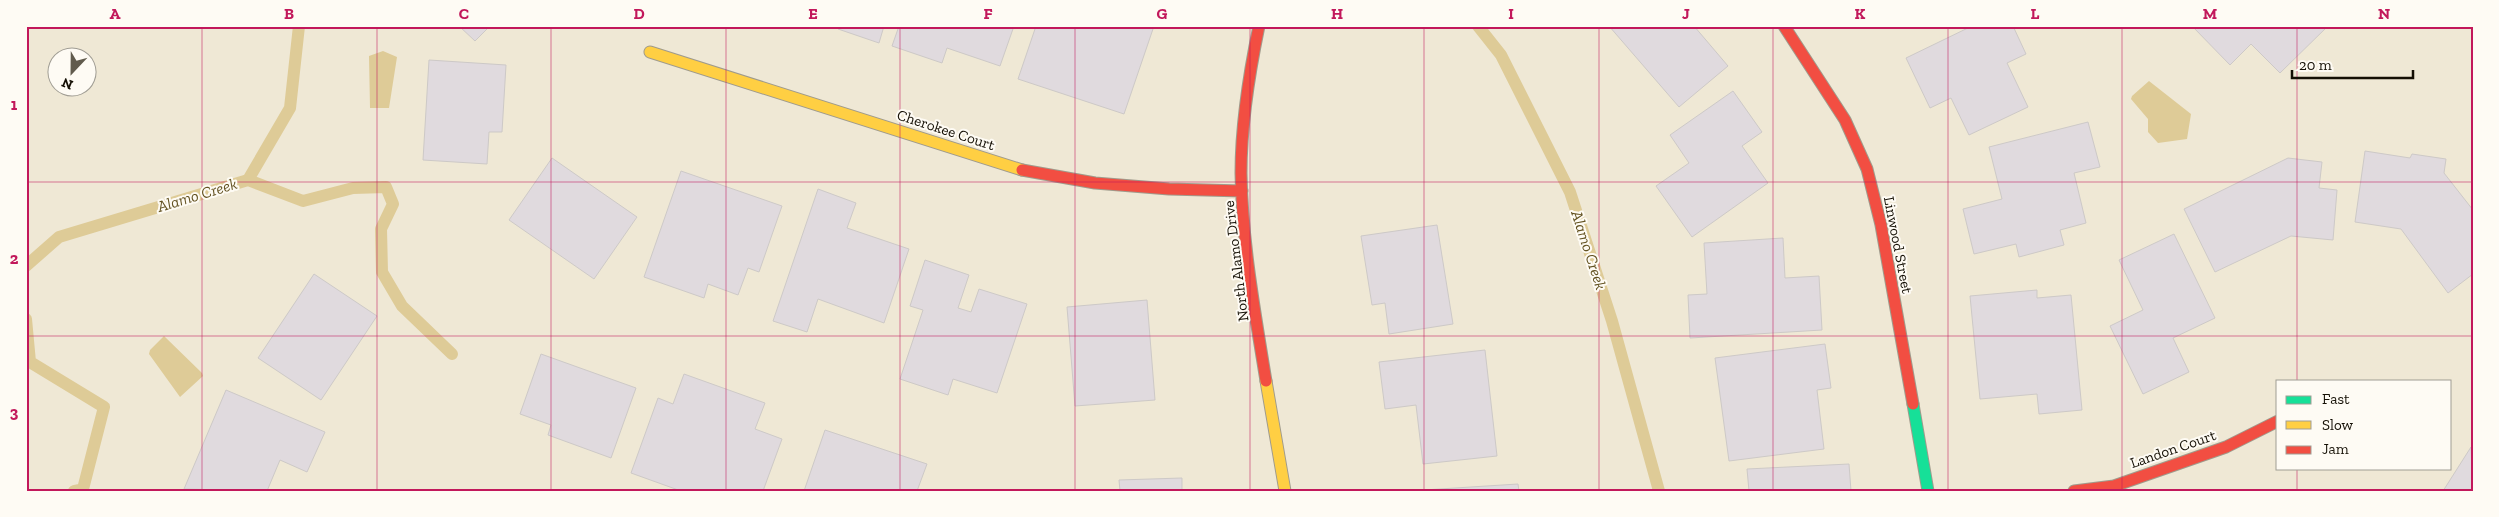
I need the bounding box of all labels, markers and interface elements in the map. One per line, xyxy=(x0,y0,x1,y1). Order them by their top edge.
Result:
text: A xyxy=(110,4,121,23)
text: B xyxy=(284,4,294,23)
text: C xyxy=(459,4,469,23)
text: D xyxy=(633,4,645,23)
text: E xyxy=(808,4,818,23)
text: F xyxy=(983,4,993,23)
text: G xyxy=(1157,4,1168,23)
text: H xyxy=(1331,4,1343,23)
text: I xyxy=(1508,4,1514,23)
text: J xyxy=(1682,4,1690,23)
text: K xyxy=(1855,4,1866,23)
text: L xyxy=(2031,4,2040,23)
text: M xyxy=(2203,4,2217,23)
text: N xyxy=(2378,4,2390,23)
north arrow xyxy=(48,48,98,98)
scale bar xyxy=(2292,48,2413,80)
text: 20 m xyxy=(2299,56,2332,74)
text: N xyxy=(59,74,75,93)
text: 1 xyxy=(11,95,18,114)
street label: Cherokee Court xyxy=(895,106,998,154)
water label: Alamo Creek xyxy=(154,174,239,216)
street label: Linwood Street xyxy=(1880,195,1916,296)
street label: North Alamo Drive xyxy=(1220,199,1252,323)
water label: Alamo Creek xyxy=(1567,207,1611,292)
text: 2 xyxy=(10,249,19,268)
legend xyxy=(2276,380,2452,470)
text: Fast xyxy=(2322,390,2350,408)
text: 3 xyxy=(10,403,19,422)
text: Slow xyxy=(2322,416,2354,434)
street label: Landon Court xyxy=(2128,426,2219,472)
text: Jam xyxy=(2322,440,2349,458)

